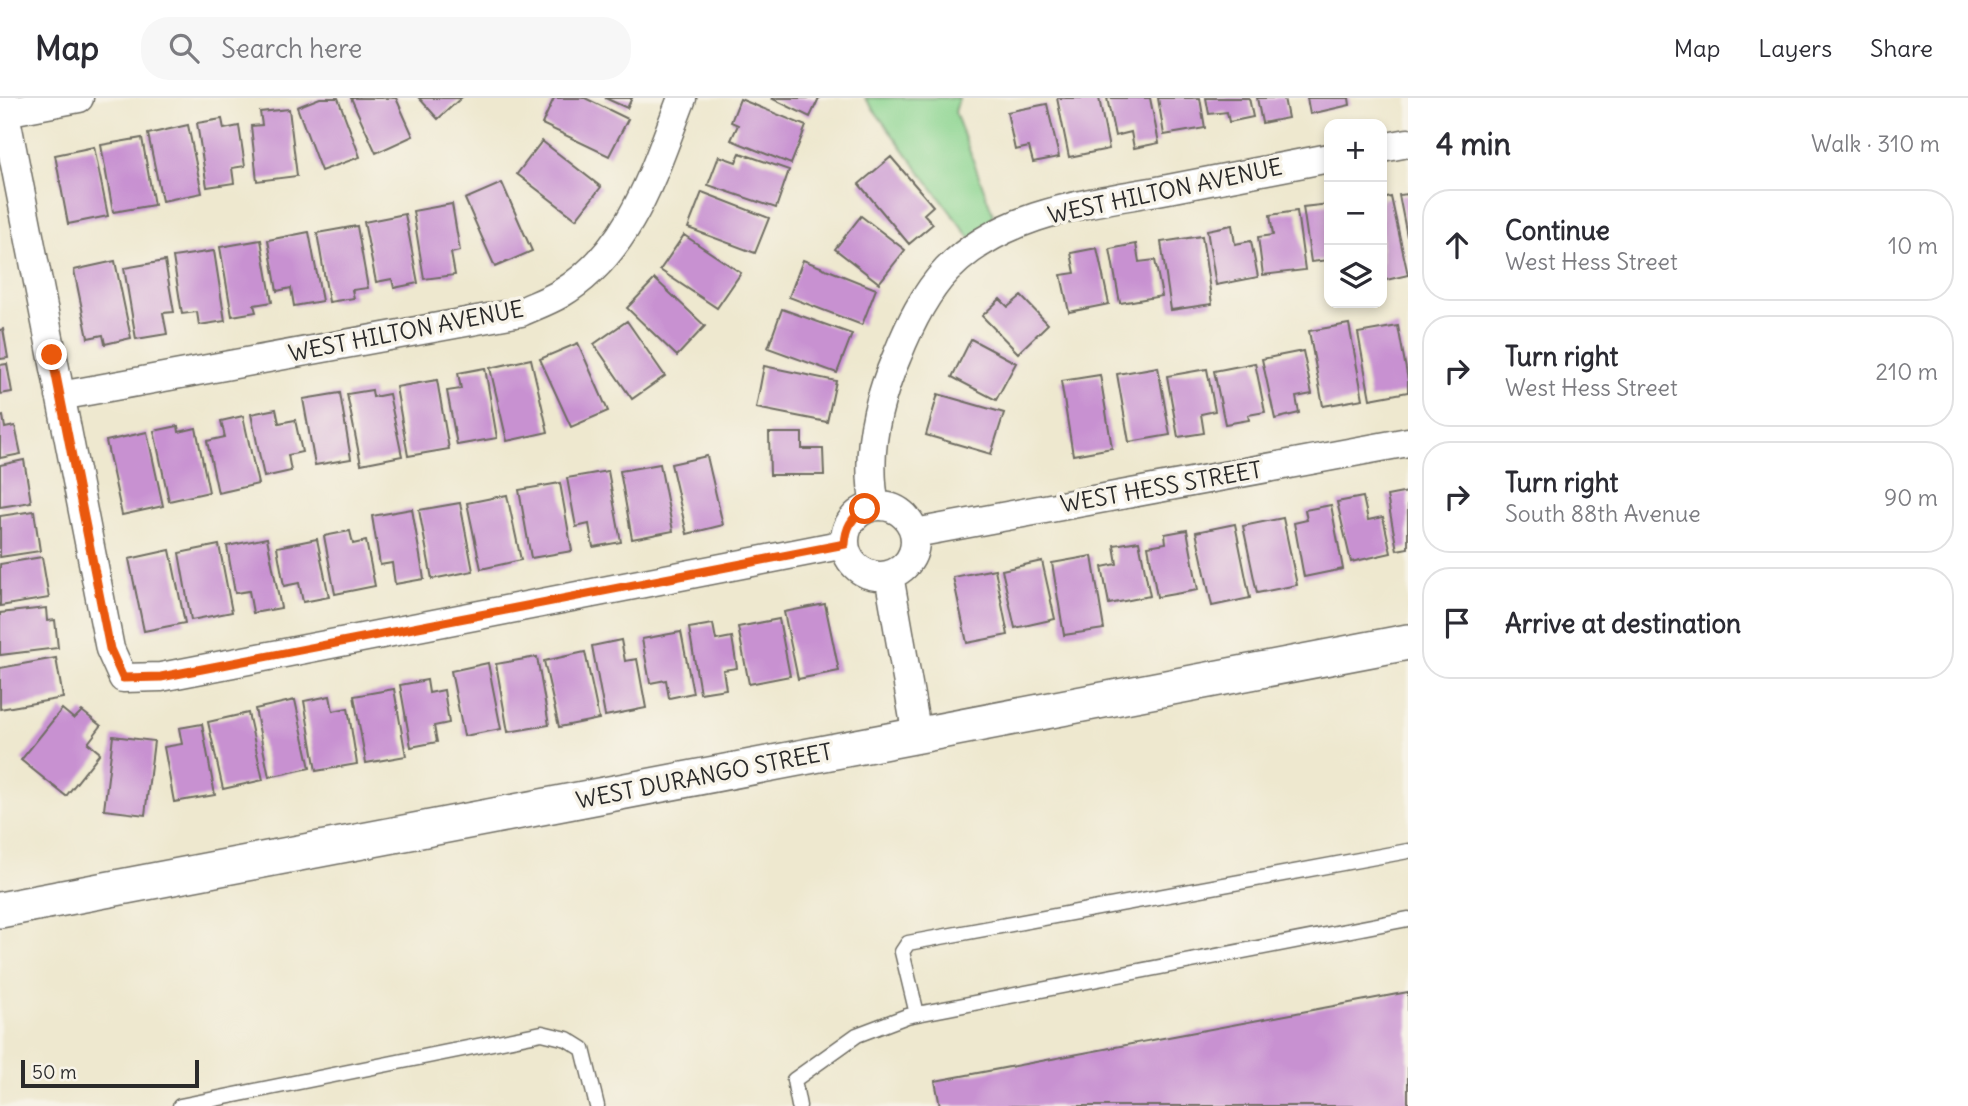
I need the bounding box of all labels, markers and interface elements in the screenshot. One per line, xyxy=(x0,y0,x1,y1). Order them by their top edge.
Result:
search box xyxy=(141,17,631,80)
text: Map xyxy=(35,27,99,69)
icon: search xyxy=(165,29,203,67)
text: Search here xyxy=(221,32,362,65)
text: Map xyxy=(1674,33,1720,63)
text: Layers xyxy=(1758,33,1832,63)
text: Share xyxy=(1870,33,1933,63)
map controls xyxy=(1324,119,1387,308)
button: + xyxy=(1324,119,1387,182)
text: 4 min xyxy=(1436,125,1511,163)
text: Walk · 310 m xyxy=(1811,129,1940,158)
street label: WEST HILTON AVENUE xyxy=(1045,151,1285,230)
button: − xyxy=(1324,182,1387,245)
text: Continue xyxy=(1505,214,1610,247)
icon: ahead xyxy=(1438,226,1476,264)
text: 10 m xyxy=(1888,231,1938,260)
button: layers xyxy=(1324,245,1387,308)
text: West Hess Street xyxy=(1505,247,1678,276)
street label: WEST HILTON AVENUE xyxy=(286,293,526,368)
route end xyxy=(36,339,67,370)
text: Turn right xyxy=(1505,340,1618,373)
icon: right xyxy=(1438,352,1476,390)
text: 210 m xyxy=(1875,357,1938,386)
text: West Hess Street xyxy=(1505,373,1678,402)
street label: WEST HESS STREET xyxy=(1058,455,1264,518)
text: Turn right xyxy=(1505,466,1618,499)
icon: right xyxy=(1438,478,1476,516)
text: 90 m xyxy=(1884,483,1938,512)
route start xyxy=(849,493,880,524)
text: South 88th Avenue xyxy=(1505,499,1701,528)
icon: arrive xyxy=(1438,604,1476,642)
text: Arrive at destination xyxy=(1505,607,1741,640)
street label: WEST DURANGO STREET xyxy=(573,736,834,815)
scale bar xyxy=(21,1057,200,1089)
text: 50 m xyxy=(32,1060,77,1084)

